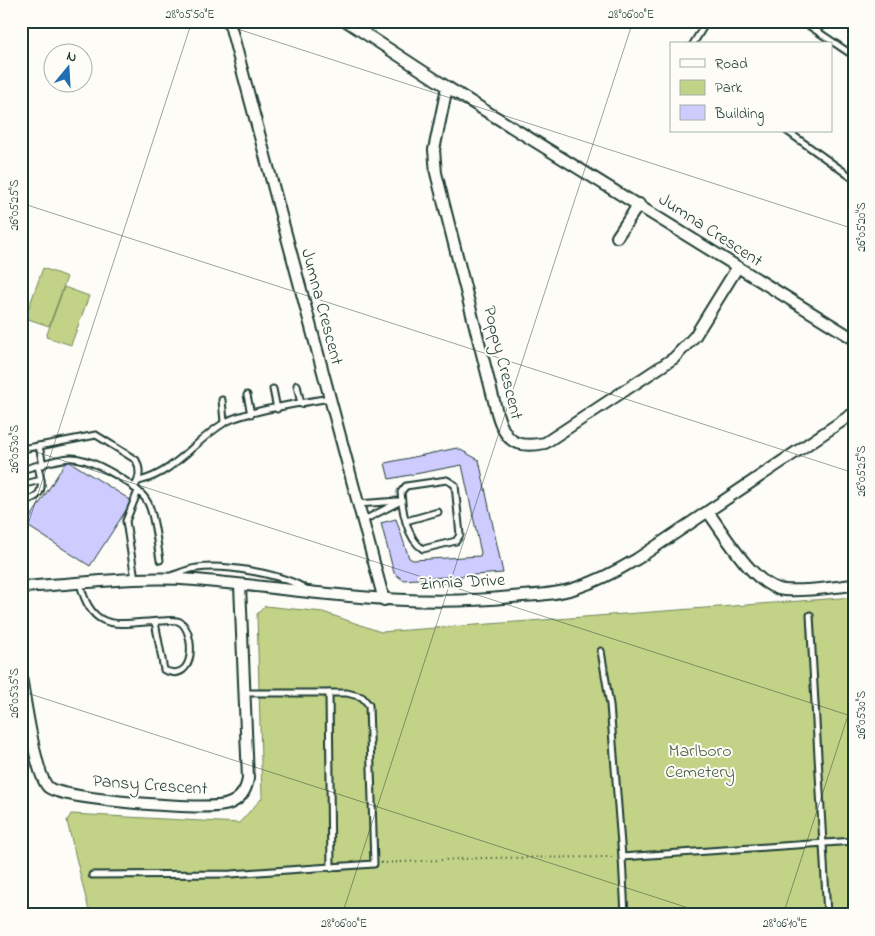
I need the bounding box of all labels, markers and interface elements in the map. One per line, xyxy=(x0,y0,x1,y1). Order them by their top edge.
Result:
text: 28°05'50"E xyxy=(165,6,215,24)
text: 28°06'00"E xyxy=(608,6,654,24)
north arrow xyxy=(42,42,92,92)
legend xyxy=(670,42,832,132)
text: N xyxy=(64,46,79,69)
text: Road xyxy=(715,53,748,75)
text: Park xyxy=(715,77,743,99)
text: Building xyxy=(714,103,764,126)
text: 26°05'25"S xyxy=(6,179,24,231)
street label: Jumna Crescent xyxy=(653,187,767,275)
text: 26°05'20"S xyxy=(853,202,871,252)
street label: Jumna Crescent xyxy=(293,246,349,368)
street label: Poppy Crescent xyxy=(475,303,529,423)
text: 26°05'30"S xyxy=(6,424,24,473)
text: 26°05'25"S xyxy=(853,445,871,497)
street label: Zinnia Drive xyxy=(418,568,507,598)
text: 26°05'35"S xyxy=(6,668,24,718)
text: 26°05'30"S xyxy=(853,690,871,739)
park label: Marlboro Cemetery xyxy=(665,739,735,786)
street label: Pansy Crescent xyxy=(92,769,208,803)
text: 28°06'00"E xyxy=(321,915,367,933)
text: 28°06'10"E xyxy=(763,915,807,933)

